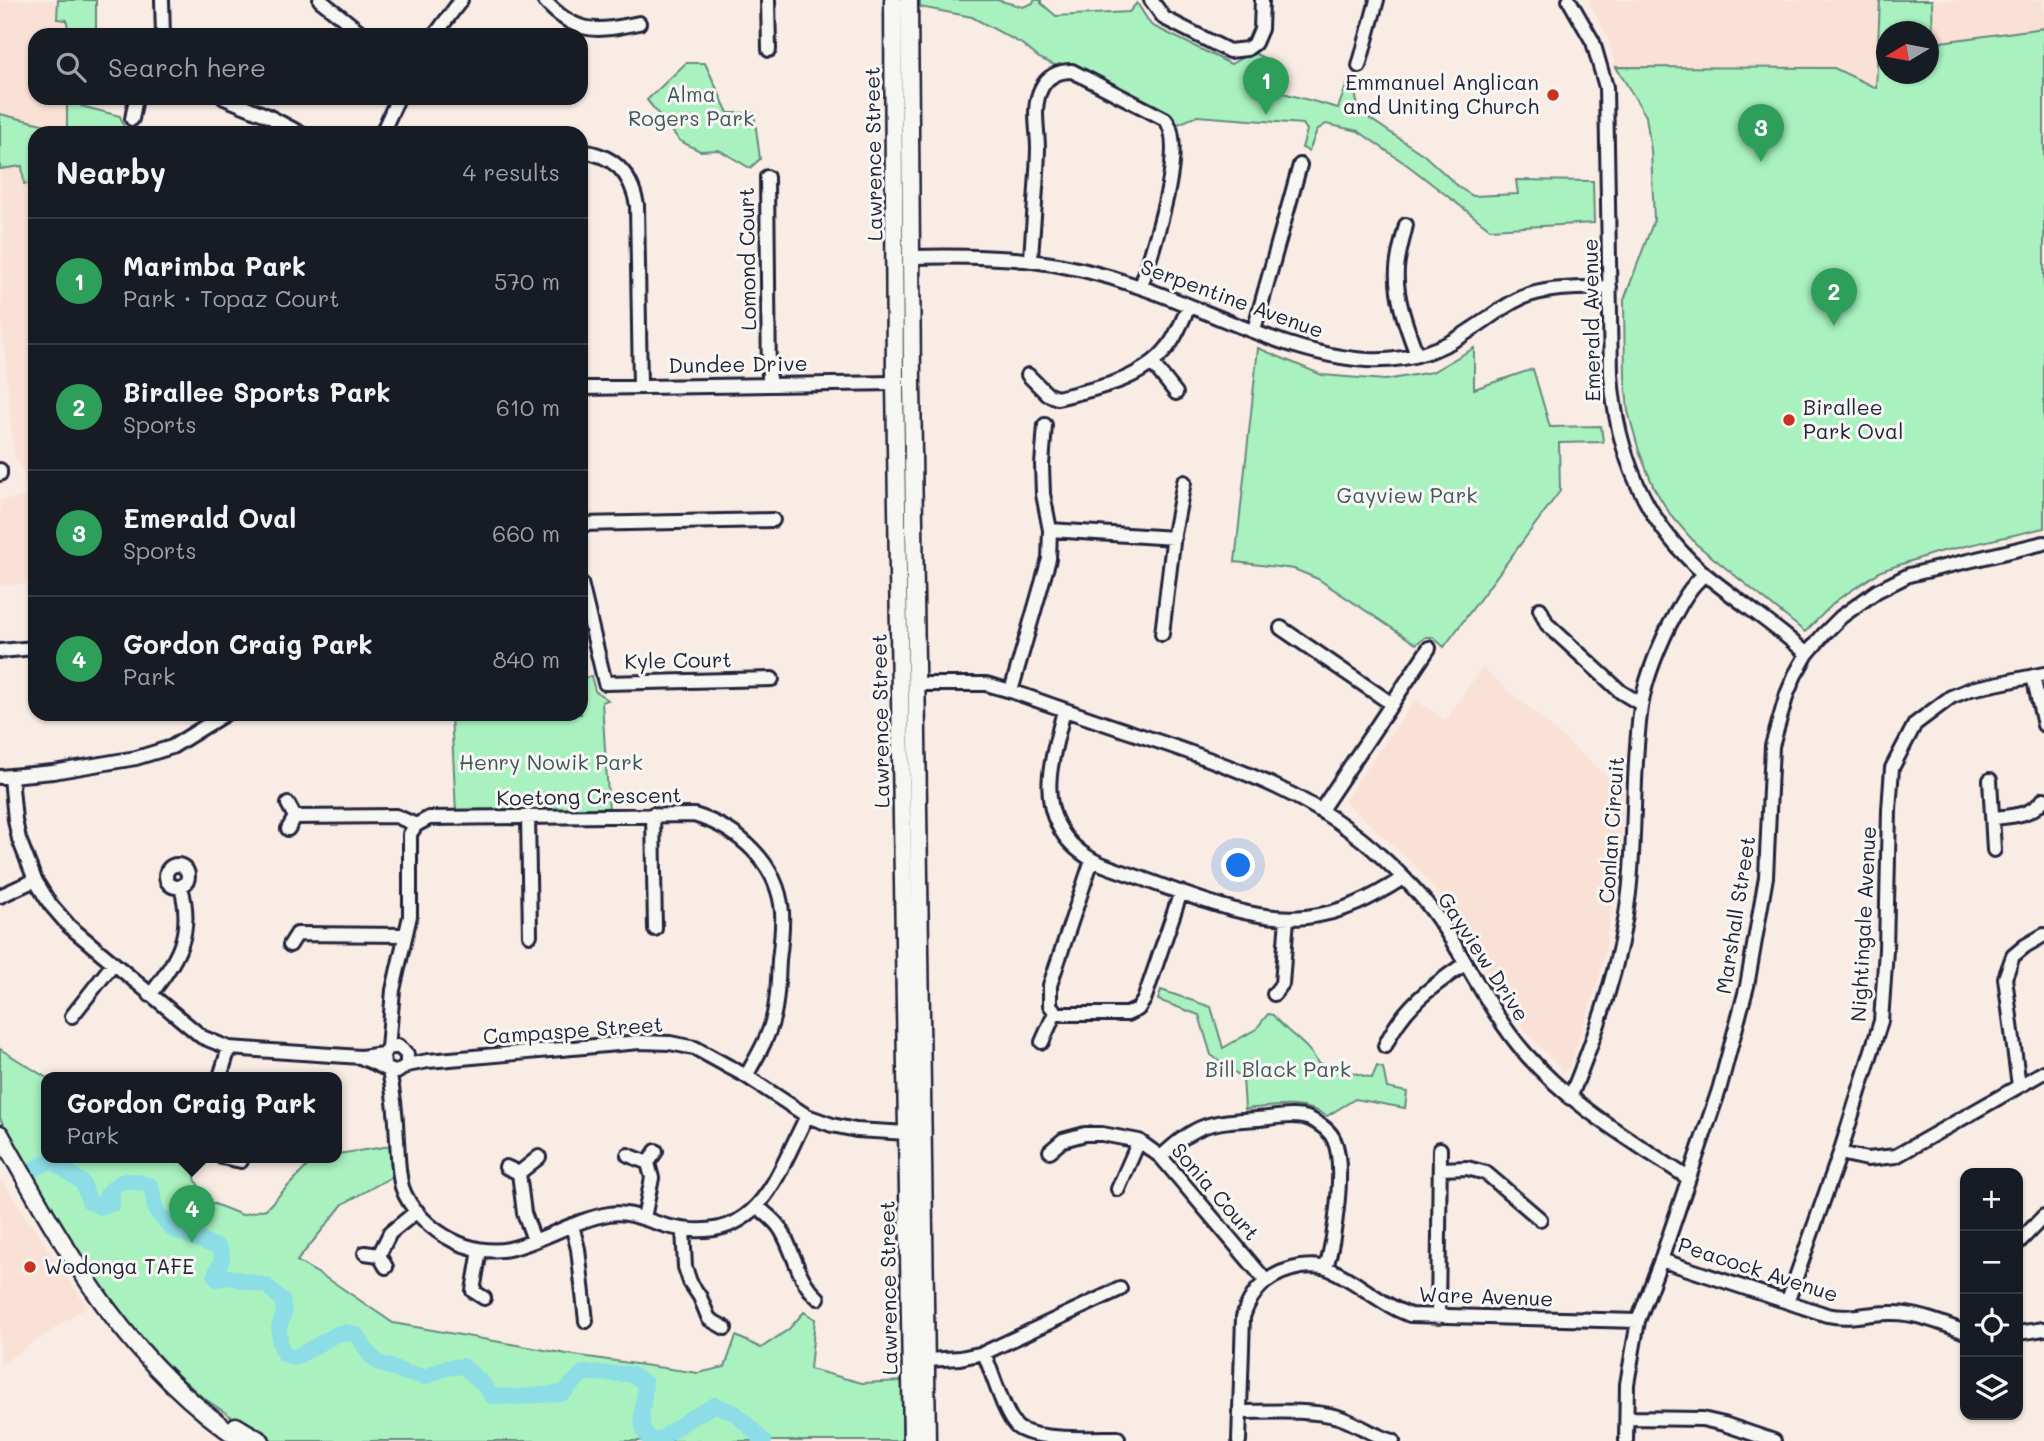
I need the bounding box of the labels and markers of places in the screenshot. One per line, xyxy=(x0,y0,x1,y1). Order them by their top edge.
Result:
pin: 1 xyxy=(1243,57,1289,115)
place label: Emmanuel Anglican and Uniting Church xyxy=(1343,68,1539,119)
marker: Emmanuel Anglican and Uniting Church xyxy=(1545,87,1561,103)
pin: 3 xyxy=(1738,104,1784,162)
pin: 2 xyxy=(1811,268,1857,326)
place label: Birallee Park Oval xyxy=(1803,393,1903,444)
marker: Birallee Park Oval xyxy=(1781,412,1797,428)
pin: 4 xyxy=(169,1185,215,1243)
place label: Wodonga TAFE xyxy=(44,1252,194,1279)
marker: Wodonga TAFE xyxy=(22,1259,38,1275)

